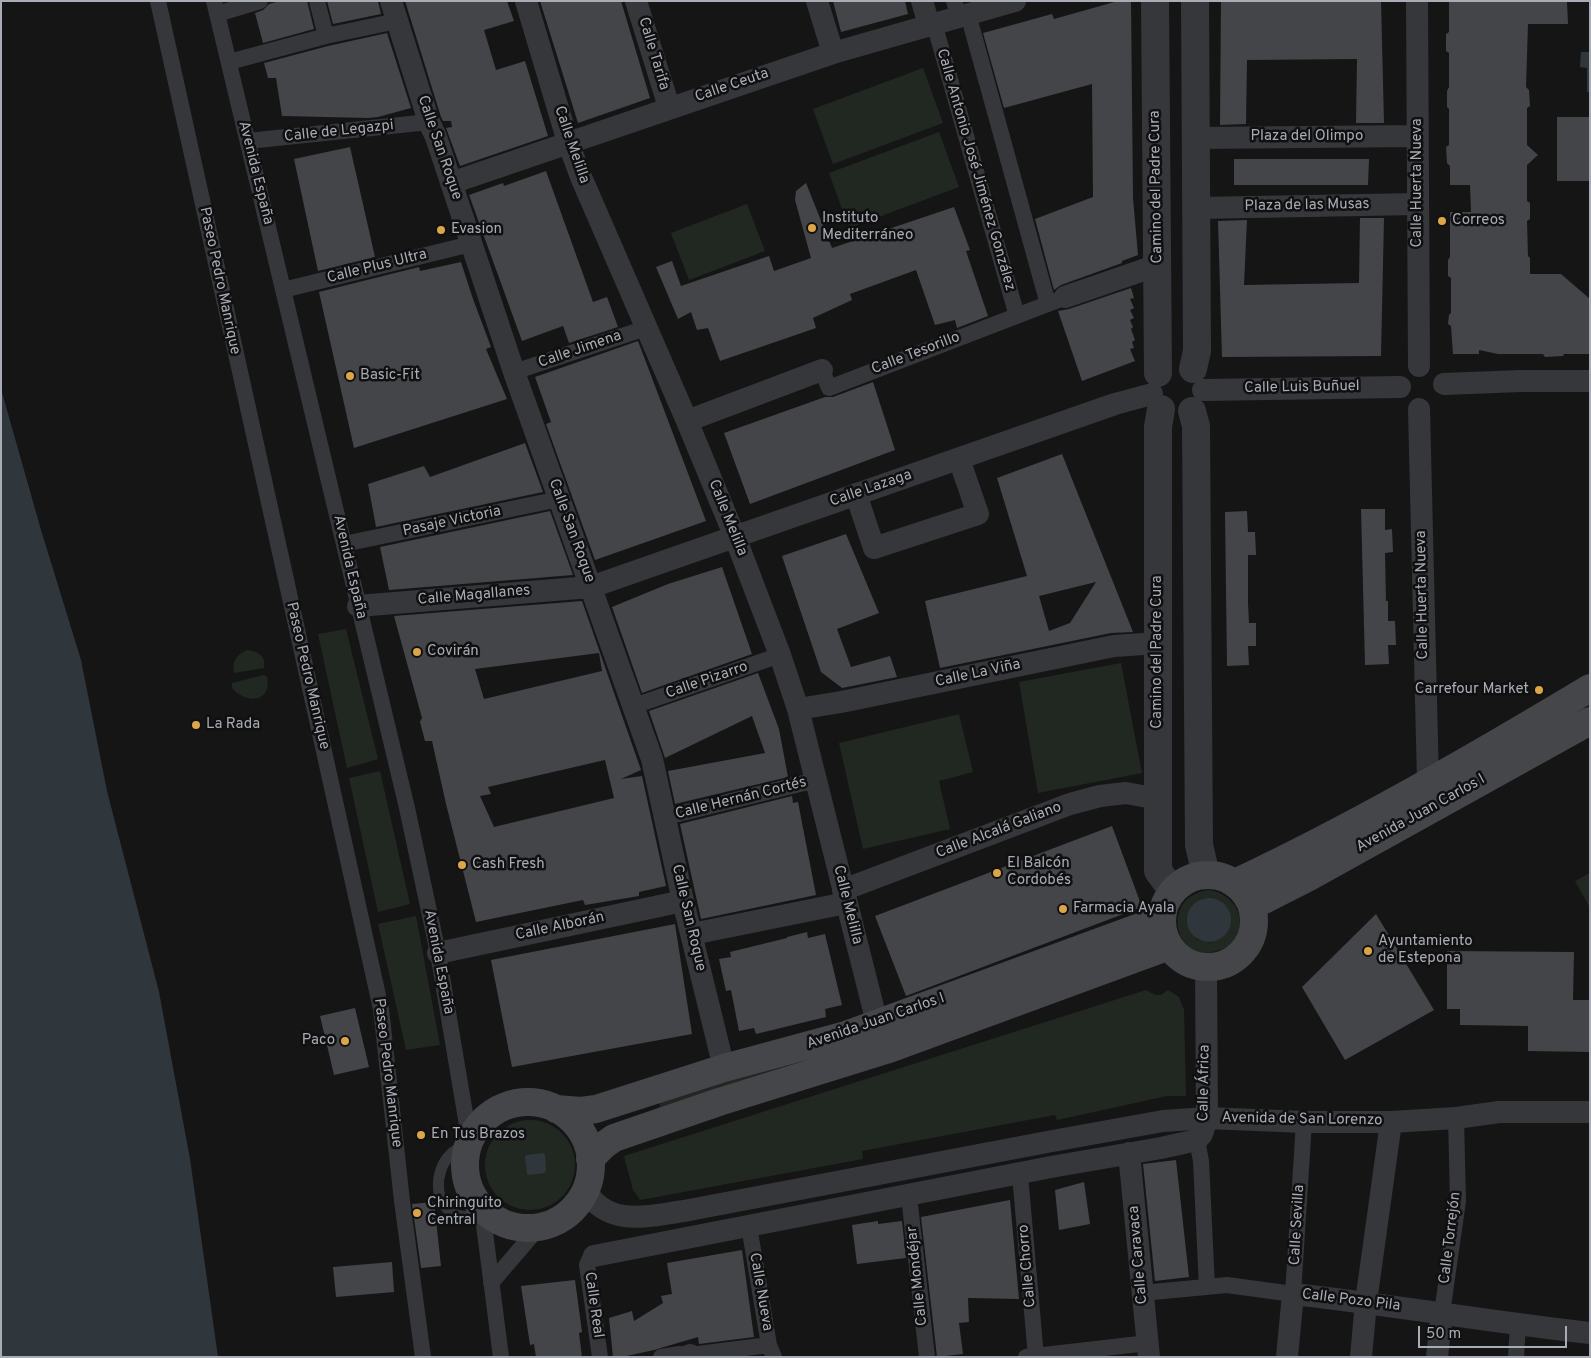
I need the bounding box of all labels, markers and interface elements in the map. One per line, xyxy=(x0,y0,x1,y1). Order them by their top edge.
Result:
street label: Calle Tarifa xyxy=(633,15,673,93)
street label: Calle Antonio José Jiménez González xyxy=(932,47,1018,293)
street label: Calle Ceuta xyxy=(693,65,771,107)
street label: Calle San Roque xyxy=(413,93,465,203)
street label: Calle Melilla xyxy=(549,104,593,186)
street label: Camino del Padre Cura xyxy=(1147,110,1167,264)
street label: Calle de Legazpi xyxy=(283,117,395,147)
street label: Calle Huerta Nueva xyxy=(1409,118,1427,248)
street label: Avenida España xyxy=(233,119,277,227)
street label: Plaza del Olimpo xyxy=(1251,128,1363,146)
street label: Plaza de las Musas xyxy=(1244,196,1370,216)
street label: Paseo Pedro Manrique xyxy=(195,205,243,357)
place label: Instituto Mediterráneo xyxy=(822,210,913,245)
place label: Correos xyxy=(1452,212,1505,230)
marker: Correos xyxy=(1436,215,1448,227)
place label: Evasion xyxy=(451,221,502,239)
marker: Instituto Mediterráneo xyxy=(806,222,818,234)
marker: Evasion xyxy=(435,224,447,236)
street label: Calle Plus Ultra xyxy=(325,246,429,288)
street label: Calle Jimena xyxy=(536,327,624,373)
street label: Calle Tesorillo xyxy=(869,329,963,379)
place label: Basic-Fit xyxy=(360,367,420,385)
marker: Basic-Fit xyxy=(344,370,356,382)
street label: Calle Luis Buñuel xyxy=(1244,378,1360,398)
street label: Calle Lazaga xyxy=(828,467,914,511)
street label: Calle San Roque xyxy=(544,477,598,585)
street label: Calle Melilla xyxy=(704,477,750,559)
street label: Pasaje Victoria xyxy=(401,503,503,541)
street label: Avenida España xyxy=(328,513,370,621)
street label: Calle Huerta Nueva xyxy=(1413,530,1433,660)
street label: Camino del Padre Cura xyxy=(1149,575,1167,729)
street label: Calle Magallanes xyxy=(417,582,531,610)
street label: Paseo Pedro Manrique xyxy=(281,601,333,751)
place label: Covirán xyxy=(427,643,479,661)
marker: Covirán xyxy=(411,646,423,658)
street label: Calle La Viña xyxy=(934,656,1022,692)
street label: Calle Pizarro xyxy=(664,659,750,703)
place label: Carrefour Market xyxy=(1415,681,1529,699)
marker: Carrefour Market xyxy=(1533,684,1545,696)
place label: La Rada xyxy=(206,716,260,734)
marker: La Rada xyxy=(190,719,202,731)
street label: Avenida Juan Carlos I xyxy=(1353,771,1489,857)
street label: Calle Hernán Cortés xyxy=(674,774,808,824)
street label: Calle Alcalá Galiano xyxy=(934,799,1064,863)
place label: El Balcón Cordobés xyxy=(1007,855,1071,890)
place label: Cash Fresh xyxy=(472,856,545,874)
marker: Cash Fresh xyxy=(456,859,468,871)
street label: Calle San Roque xyxy=(667,863,709,973)
street label: Calle Melilla xyxy=(829,864,865,946)
marker: El Balcón Cordobés xyxy=(991,867,1003,879)
place label: Farmacia Ayala xyxy=(1073,900,1174,918)
marker: Farmacia Ayala xyxy=(1057,903,1069,915)
street label: Avenida España xyxy=(419,908,457,1016)
street label: Calle Alborán xyxy=(514,909,606,945)
place label: Ayuntamiento de Estepona xyxy=(1378,933,1473,968)
marker: Ayuntamiento de Estepona xyxy=(1362,945,1374,957)
street label: Avenida Juan Carlos I xyxy=(805,990,947,1054)
street label: Paseo Pedro Manrique xyxy=(369,997,405,1149)
place label: Paco xyxy=(302,1032,335,1050)
marker: Paco xyxy=(339,1035,351,1047)
street label: Calle África xyxy=(1195,1044,1215,1122)
street label: Avenida de San Lorenzo xyxy=(1221,1110,1383,1130)
place label: En Tus Brazos xyxy=(431,1126,525,1144)
marker: En Tus Brazos xyxy=(415,1129,427,1141)
street label: Calle Sevilla xyxy=(1287,1184,1309,1266)
street label: Calle Torrejón xyxy=(1436,1191,1466,1285)
place label: Chiringuito Central xyxy=(427,1195,502,1230)
street label: Calle Caravaca xyxy=(1126,1205,1152,1305)
marker: Chiringuito Central xyxy=(411,1207,423,1219)
street label: Calle Chorro xyxy=(1015,1224,1041,1308)
street label: Calle Mondéjar xyxy=(904,1225,932,1327)
street label: Calle Nueva xyxy=(744,1251,776,1333)
street label: Calle Real xyxy=(579,1271,607,1339)
street label: Calle Pozo Pila xyxy=(1301,1286,1401,1316)
scale bar xyxy=(1421,1316,1570,1348)
text: 50 m xyxy=(1426,1325,1461,1344)

